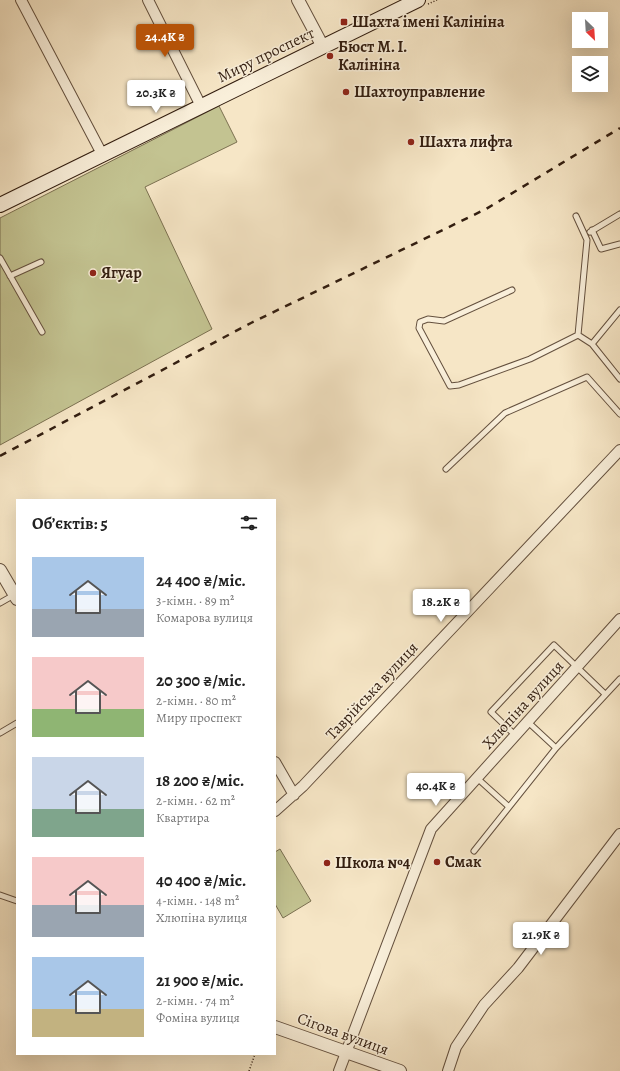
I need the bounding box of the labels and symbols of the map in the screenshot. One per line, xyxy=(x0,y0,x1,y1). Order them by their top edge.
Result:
place label: Шахта імені Калініна xyxy=(352,11,505,33)
north arrow xyxy=(572,12,608,48)
marker: Шахта імені Калініна xyxy=(339,17,349,27)
street label: Миру проспект xyxy=(214,22,318,88)
pin: 24.4K ₴ xyxy=(128,24,202,58)
place label: Бюст М. І. Калініна xyxy=(338,36,408,76)
marker: Бюст М. І. Калініна xyxy=(325,51,335,61)
pin: 20.3K ₴ xyxy=(119,80,193,114)
place label: Шахтоуправление xyxy=(354,81,485,103)
marker: Шахтоуправление xyxy=(341,87,351,97)
place label: Шахта лифта xyxy=(419,131,513,153)
marker: Шахта лифта xyxy=(406,137,416,147)
place label: Ягуар xyxy=(101,262,142,284)
marker: Ягуар xyxy=(88,268,98,278)
pin: 18.2K ₴ xyxy=(404,589,478,623)
street label: Таврійська вулиця xyxy=(321,637,423,745)
street label: Хлюпіна вулиця xyxy=(477,656,569,754)
pin: 40.4K ₴ xyxy=(399,773,473,807)
place label: Смак xyxy=(445,851,482,873)
place label: Школа №4 xyxy=(335,852,411,874)
marker: Смак xyxy=(432,857,442,867)
marker: Школа №4 xyxy=(322,858,332,868)
pin: 21.9K ₴ xyxy=(504,922,578,956)
street label: Сігова вулиця xyxy=(294,1007,392,1061)

